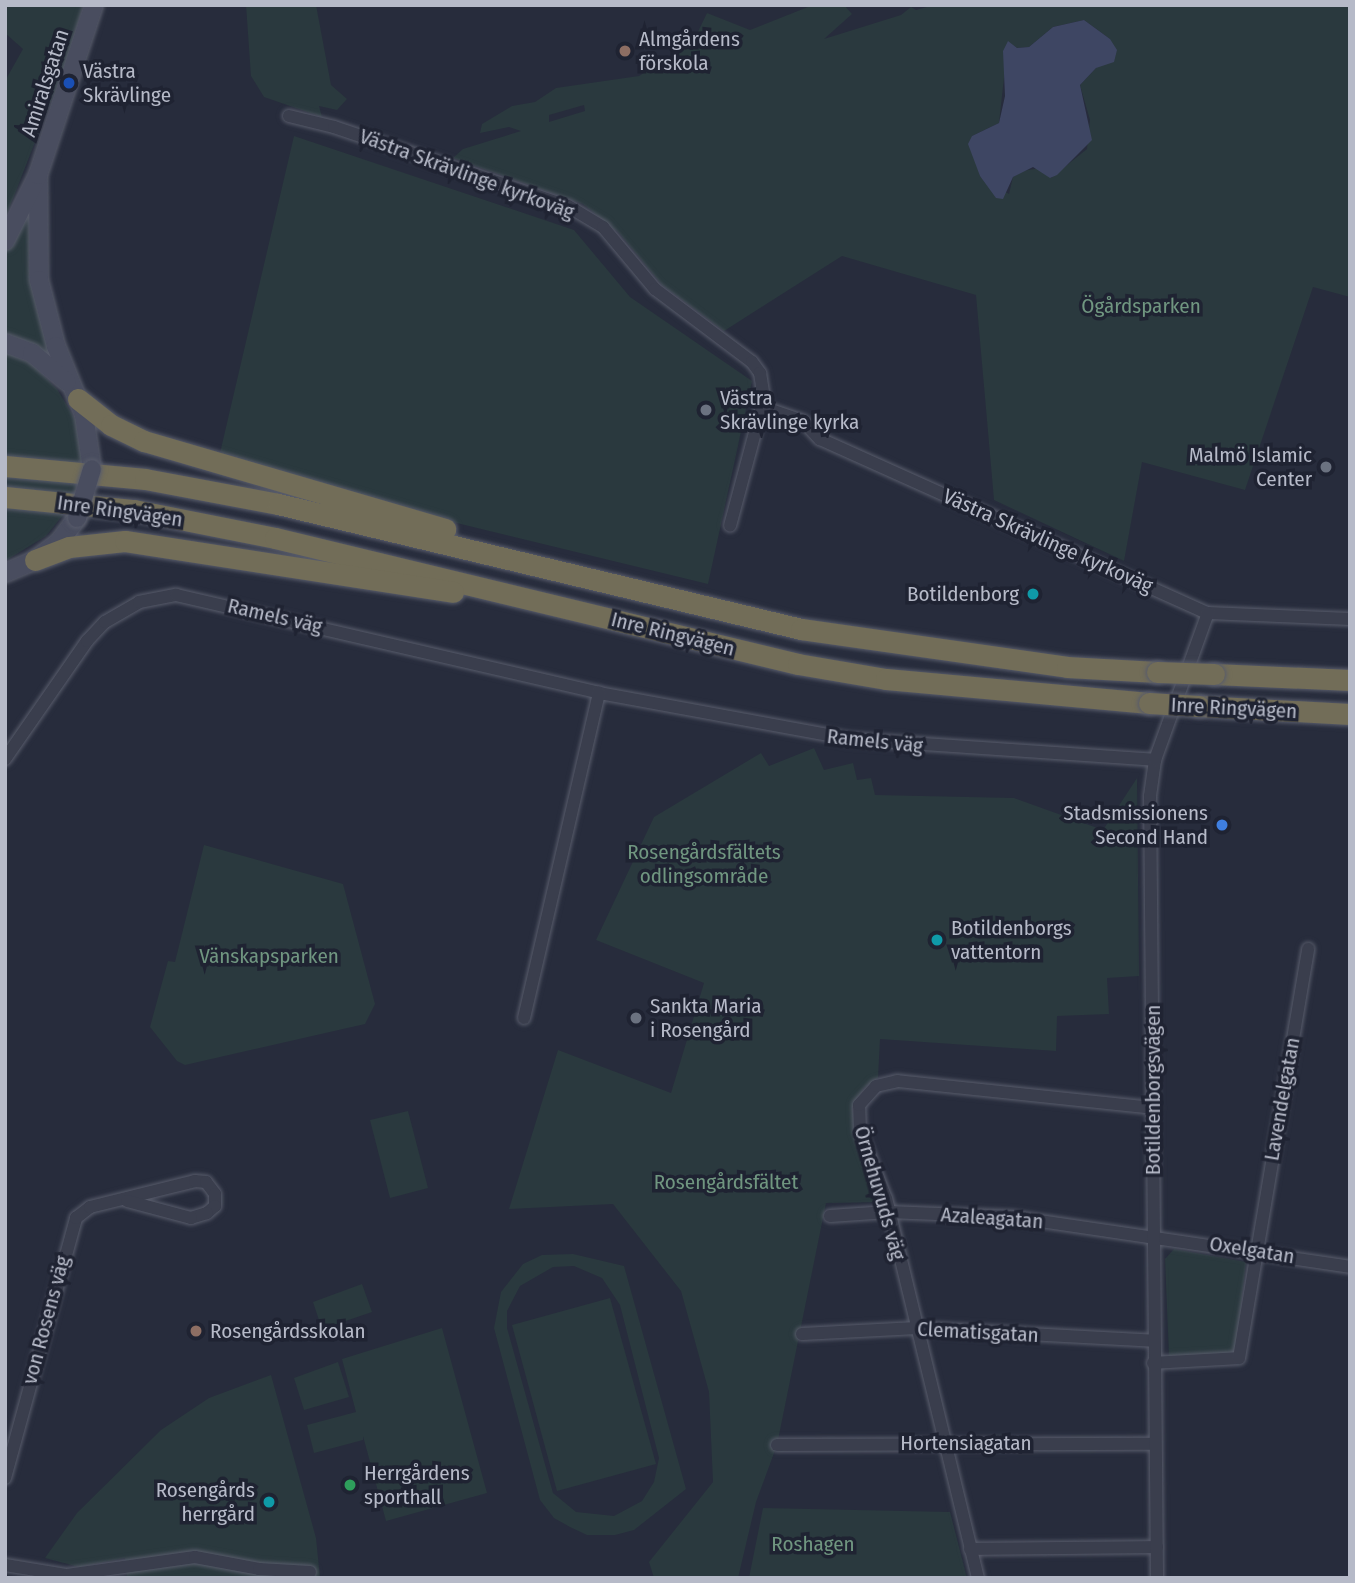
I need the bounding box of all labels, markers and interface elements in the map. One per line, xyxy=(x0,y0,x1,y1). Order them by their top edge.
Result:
street label: Amiralsgatan xyxy=(16,26,74,140)
place label: Almgårdens förskola xyxy=(639,26,740,76)
marker: Almgårdens förskola xyxy=(617,43,633,59)
place label: Västra Skrävlinge xyxy=(83,58,171,108)
marker: Västra Skrävlinge xyxy=(61,75,77,91)
street label: Västra Skrävlinge kyrkoväg xyxy=(356,123,578,225)
park label: Ögårdsparken xyxy=(1081,293,1201,319)
place label: Västra Skrävlinge kyrka xyxy=(720,385,859,435)
marker: Västra Skrävlinge kyrka xyxy=(698,402,714,418)
place label: Malmö Islamic Center xyxy=(1189,442,1312,492)
marker: Malmö Islamic Center xyxy=(1318,459,1334,475)
street label: Västra Skrävlinge kyrkoväg xyxy=(939,483,1157,599)
street label: Inre Ringvägen xyxy=(56,490,184,532)
place label: Botildenborg xyxy=(907,581,1019,607)
marker: Botildenborg xyxy=(1025,586,1041,602)
street label: Ramels väg xyxy=(225,593,325,639)
street label: Inre Ringvägen xyxy=(609,606,737,662)
street label: Inre Ringvägen xyxy=(1170,692,1298,724)
street label: Ramels väg xyxy=(826,723,924,759)
place label: Stadsmissionens Second Hand xyxy=(1063,800,1208,850)
marker: Stadsmissionens Second Hand xyxy=(1214,817,1230,833)
park label: Rosengårdsfältets odlingsområde xyxy=(627,839,781,889)
place label: Botildenborgs vattentorn xyxy=(951,915,1072,965)
marker: Botildenborgs vattentorn xyxy=(929,932,945,948)
park label: Vänskapsparken xyxy=(199,943,339,969)
place label: Sankta Maria i Rosengård xyxy=(650,993,762,1043)
street label: Botildenborgsvägen xyxy=(1140,1005,1166,1175)
marker: Sankta Maria i Rosengård xyxy=(628,1010,644,1026)
street label: Lavendelgatan xyxy=(1259,1035,1305,1163)
street label: Örnehuvuds väg xyxy=(849,1123,911,1263)
park label: Rosengårdsfältet xyxy=(654,1169,798,1195)
street label: Azaleagatan xyxy=(940,1202,1044,1234)
street label: Oxelgatan xyxy=(1208,1231,1296,1269)
street label: von Rosens väg xyxy=(17,1253,75,1387)
street label: Clematisgatan xyxy=(917,1316,1039,1348)
place label: Rosengårdsskolan xyxy=(210,1318,366,1344)
marker: Rosengårdsskolan xyxy=(188,1323,204,1339)
street label: Hortensiagatan xyxy=(900,1430,1032,1456)
place label: Herrgårdens sporthall xyxy=(364,1460,470,1510)
place label: Rosengårds herrgård xyxy=(156,1477,255,1527)
marker: Herrgårdens sporthall xyxy=(342,1477,358,1493)
marker: Rosengårds herrgård xyxy=(261,1494,277,1510)
park label: Roshagen xyxy=(771,1531,855,1557)

